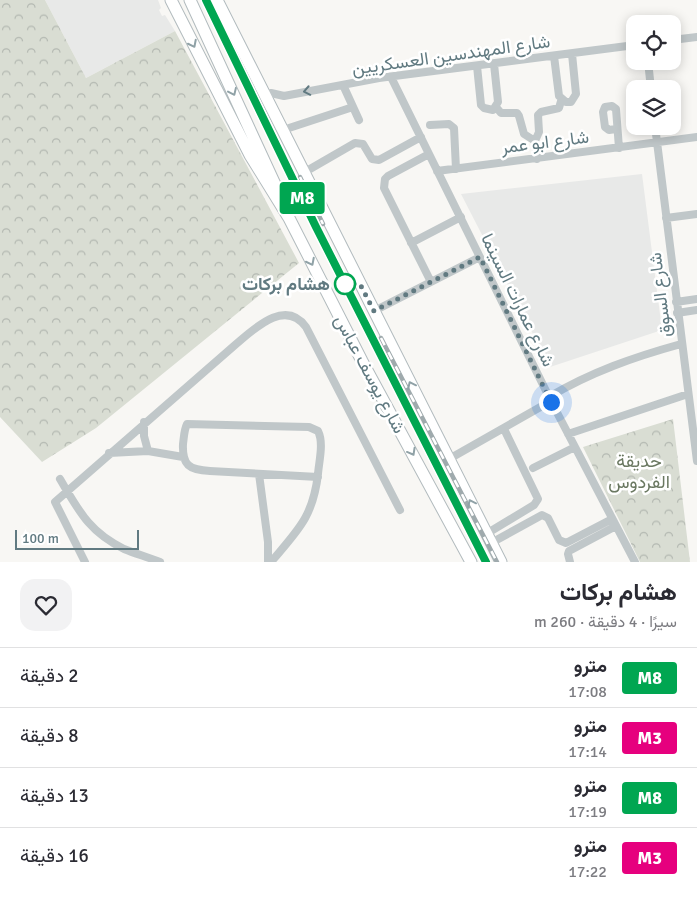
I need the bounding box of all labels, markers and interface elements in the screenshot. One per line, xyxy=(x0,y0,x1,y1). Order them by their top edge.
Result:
map controls xyxy=(626,15,681,135)
button: locate xyxy=(626,15,681,70)
street label: شارع المهندسين العسكريين xyxy=(350,30,552,81)
one-way arrow xyxy=(187,39,197,48)
button: layers xyxy=(626,80,681,135)
one-way arrow xyxy=(302,86,311,96)
one-way arrow xyxy=(227,87,237,96)
street label: شارع ابو عمر xyxy=(499,126,590,159)
line badge: M8 xyxy=(280,182,324,214)
text: M8 xyxy=(290,187,314,209)
street label: شارع عمارات السينما xyxy=(475,230,560,371)
street label: شارع السوق xyxy=(644,251,677,339)
one-way arrow xyxy=(305,257,315,266)
place label: هشام بركات xyxy=(242,273,330,296)
marker: هشام بركات xyxy=(334,273,356,295)
street label: شارع يوسف عباس xyxy=(329,311,411,438)
one-way arrow xyxy=(407,381,417,390)
your location xyxy=(539,390,564,415)
one-way arrow xyxy=(405,446,415,455)
park label: حديقة الفردوس xyxy=(608,450,670,493)
one-way arrow xyxy=(467,499,477,508)
scale bar xyxy=(15,527,139,550)
text: 100 m xyxy=(22,530,59,547)
text: هشام بركات xyxy=(560,577,677,607)
button: heart xyxy=(20,579,72,631)
text: سيرًا · 4 دقيقة · 260 m xyxy=(534,612,677,632)
text: مترو xyxy=(574,654,607,678)
text: 2 دقيقة xyxy=(20,664,78,688)
text: M8 xyxy=(637,667,662,689)
text: 17:08 xyxy=(568,682,607,702)
text: مترو xyxy=(574,714,607,738)
text: 8 دقيقة xyxy=(20,724,78,748)
text: M3 xyxy=(637,727,662,749)
text: 17:14 xyxy=(568,742,607,762)
text: مترو xyxy=(574,774,607,798)
text: 13 دقيقة xyxy=(20,784,89,808)
text: M8 xyxy=(637,787,662,809)
text: 17:19 xyxy=(568,802,607,822)
text: مترو xyxy=(574,834,607,858)
text: 16 دقيقة xyxy=(20,844,89,868)
text: M3 xyxy=(637,847,662,869)
text: 17:22 xyxy=(568,862,607,882)

